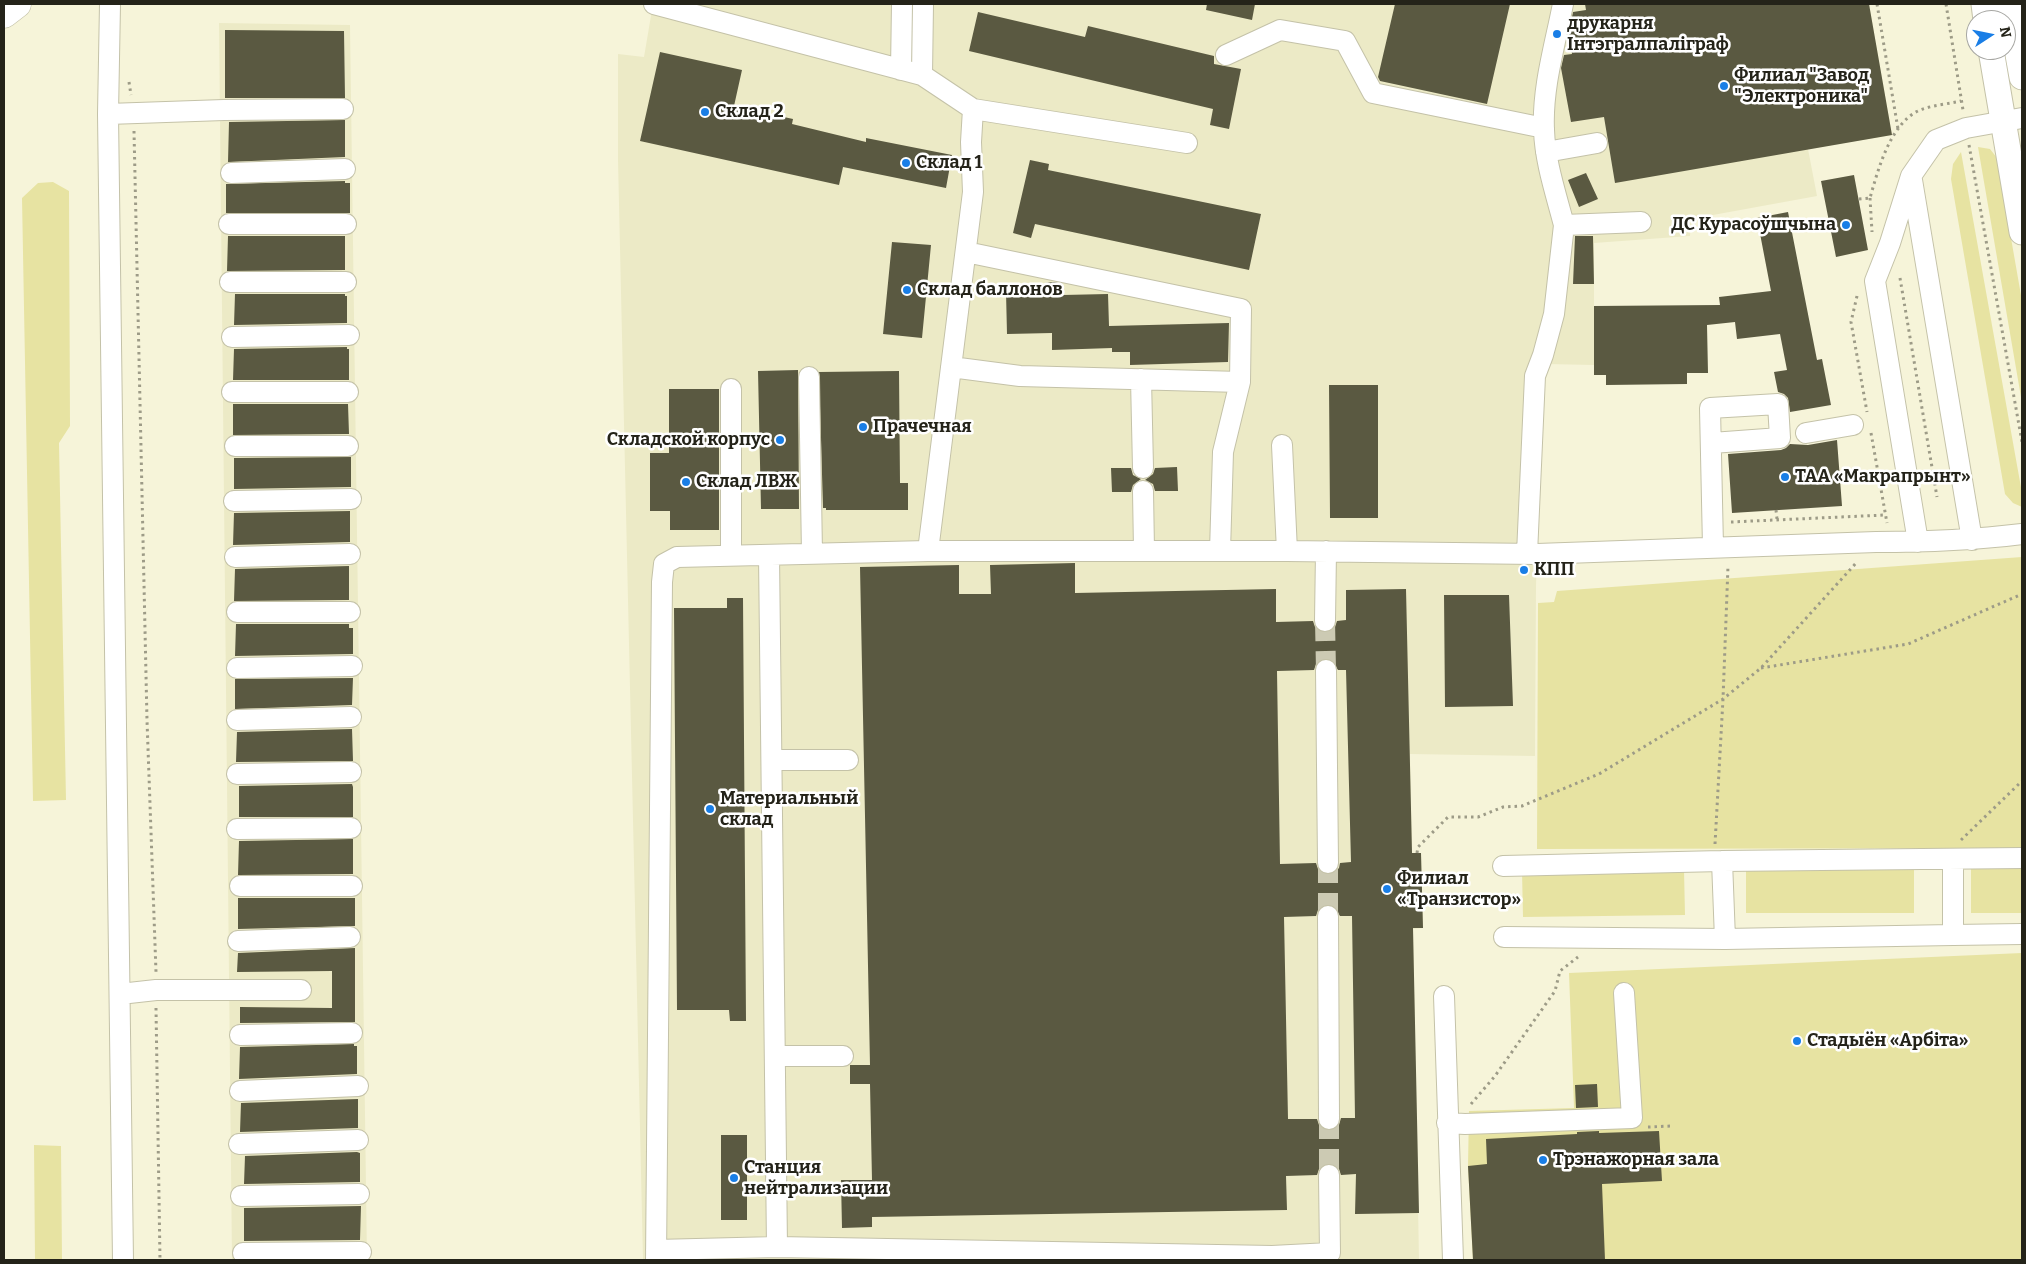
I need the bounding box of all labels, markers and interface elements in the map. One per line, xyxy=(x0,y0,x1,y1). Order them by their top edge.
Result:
north arrow xyxy=(1966,10,2016,60)
place label: друкарня Інтэгралпаліграф xyxy=(1567,13,1729,56)
text: N xyxy=(1996,25,2015,39)
marker: друкарня Інтэгралпаліграф xyxy=(1551,28,1563,40)
place label: Филиал "Завод "Электроника" xyxy=(1734,65,1869,108)
marker: Филиал "Завод "Электроника" xyxy=(1718,80,1730,92)
place label: Склад 2 xyxy=(715,101,784,123)
marker: Склад 2 xyxy=(699,106,711,118)
place label: Склад 1 xyxy=(916,152,982,174)
marker: Склад 1 xyxy=(900,157,912,169)
place label: ДС Курасоўшчына xyxy=(1671,214,1836,236)
marker: ДС Курасоўшчына xyxy=(1840,219,1852,231)
place label: Склад баллонов xyxy=(917,279,1063,301)
marker: Склад баллонов xyxy=(901,284,913,296)
place label: Прачечная xyxy=(873,416,972,438)
marker: Прачечная xyxy=(857,421,869,433)
place label: Складской корпус xyxy=(607,429,770,451)
marker: Складской корпус xyxy=(774,434,786,446)
place label: ТАА «Макрапрынт» xyxy=(1795,466,1971,488)
place label: Склад ЛВЖ xyxy=(696,471,798,493)
marker: ТАА «Макрапрынт» xyxy=(1779,471,1791,483)
marker: Склад ЛВЖ xyxy=(680,476,692,488)
place label: КПП xyxy=(1534,559,1574,581)
marker: КПП xyxy=(1518,564,1530,576)
place label: Материальный склад xyxy=(720,788,858,831)
marker: Материальный склад xyxy=(704,803,716,815)
place label: Филиал «Транзистор» xyxy=(1397,868,1521,911)
marker: Филиал «Транзистор» xyxy=(1381,883,1393,895)
place label: Стадыён «Арбіта» xyxy=(1807,1030,1968,1052)
marker: Стадыён «Арбіта» xyxy=(1791,1035,1803,1047)
place label: Трэнажорная зала xyxy=(1553,1149,1719,1171)
marker: Трэнажорная зала xyxy=(1537,1154,1549,1166)
place label: Станция нейтрализации xyxy=(744,1157,888,1200)
marker: Станция нейтрализации xyxy=(728,1172,740,1184)

